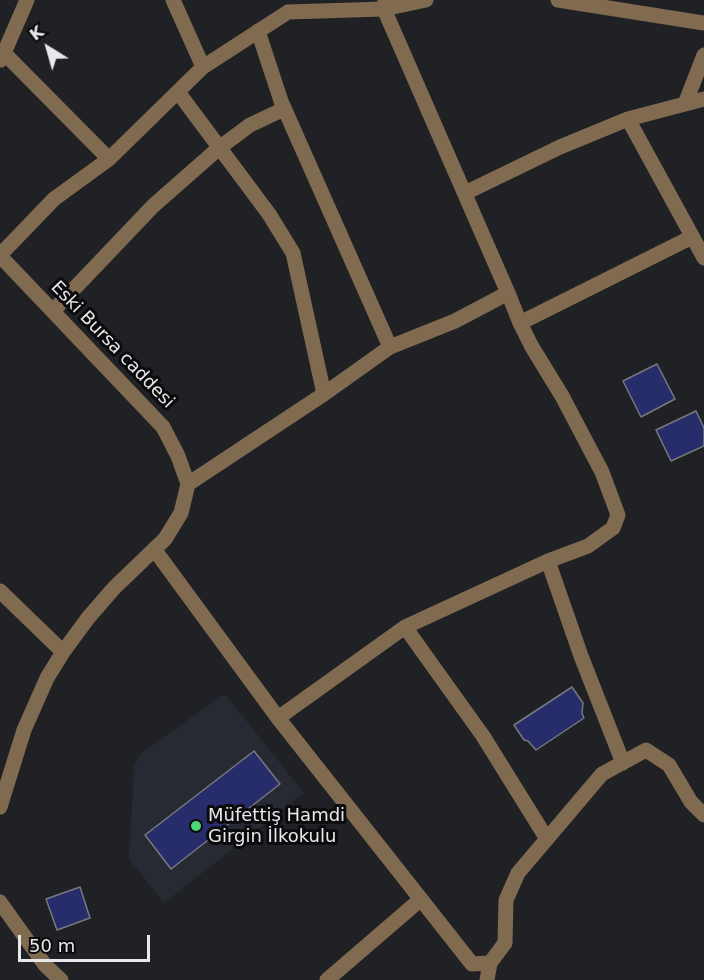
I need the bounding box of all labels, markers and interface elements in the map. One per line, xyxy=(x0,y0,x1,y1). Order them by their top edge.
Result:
north arrow xyxy=(18,18,78,78)
text: K xyxy=(26,22,48,45)
street label: Eski Bursa caddesi xyxy=(46,277,178,413)
place label: Müfettiş Hamdi Girgin İlkokulu xyxy=(208,805,345,848)
marker: Müfettiş Hamdi Girgin İlkokulu xyxy=(189,819,203,833)
scale bar xyxy=(21,923,153,961)
text: 50 m xyxy=(29,935,75,956)

